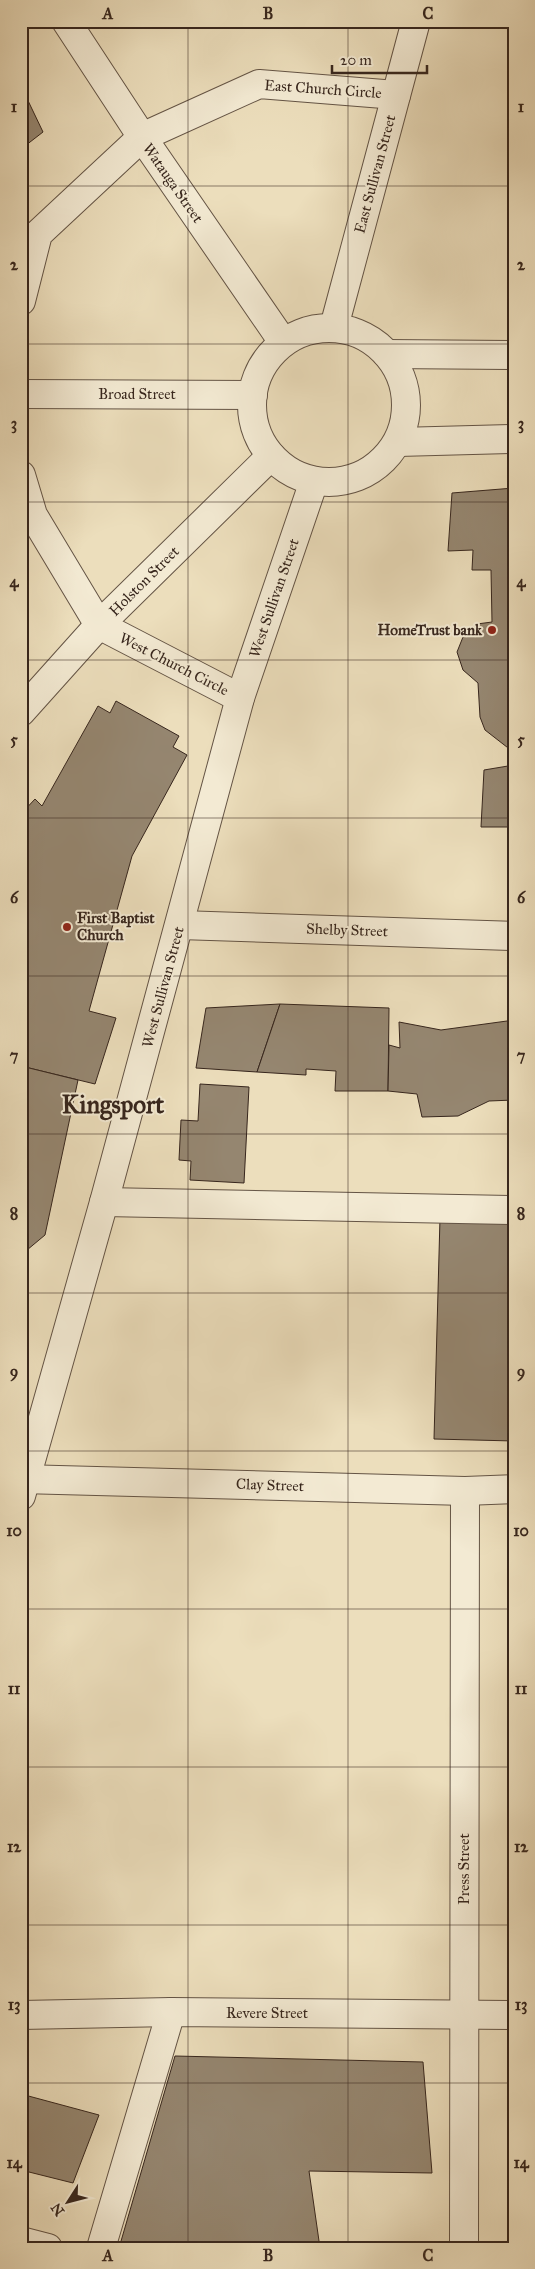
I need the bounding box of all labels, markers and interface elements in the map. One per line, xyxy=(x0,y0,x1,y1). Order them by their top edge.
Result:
text: A xyxy=(102,4,114,23)
text: B xyxy=(263,4,273,23)
text: C xyxy=(423,4,434,23)
scale bar xyxy=(332,42,428,74)
text: 20 m xyxy=(340,51,372,69)
street label: East Church Circle xyxy=(264,76,382,102)
text: 1 xyxy=(11,97,18,116)
text: 1 xyxy=(518,97,525,116)
street label: East Sullivan Street xyxy=(351,112,400,235)
street label: Watauga Street xyxy=(139,140,208,227)
text: 2 xyxy=(10,255,19,274)
text: 2 xyxy=(517,255,526,274)
street label: Broad Street xyxy=(98,385,176,403)
text: 3 xyxy=(11,414,17,434)
text: 3 xyxy=(518,414,524,434)
street label: West Sullivan Street xyxy=(245,535,303,660)
street label: Holston Street xyxy=(105,542,183,620)
text: 4 xyxy=(10,572,20,592)
text: 4 xyxy=(517,572,527,592)
place label: HomeTrust bank xyxy=(378,621,483,639)
marker: HomeTrust bank xyxy=(486,624,498,636)
street label: West Church Circle xyxy=(116,629,232,699)
text: 5 xyxy=(10,730,18,749)
text: 5 xyxy=(517,730,525,749)
text: 6 xyxy=(10,888,19,907)
text: 6 xyxy=(517,888,526,907)
place label: First Baptist Church xyxy=(77,909,155,944)
street label: Shelby Street xyxy=(306,920,389,940)
marker: First Baptist Church xyxy=(61,921,73,933)
street label: West Sullivan Street xyxy=(138,924,188,1050)
text: 7 xyxy=(10,1046,19,1065)
text: 7 xyxy=(517,1046,526,1065)
district label: Kingsport xyxy=(62,1089,164,1121)
text: 8 xyxy=(10,1204,18,1223)
text: 8 xyxy=(517,1204,525,1223)
text: 9 xyxy=(10,1362,18,1382)
text: 9 xyxy=(517,1362,525,1382)
street label: Clay Street xyxy=(236,1475,305,1495)
text: 10 xyxy=(6,1521,22,1540)
text: 10 xyxy=(513,1521,529,1540)
text: 11 xyxy=(8,1679,21,1698)
text: 11 xyxy=(515,1679,528,1698)
street label: Press Street xyxy=(455,1832,473,1905)
text: 12 xyxy=(7,1837,22,1856)
text: 12 xyxy=(514,1837,529,1856)
text: 13 xyxy=(8,1995,20,2015)
text: 13 xyxy=(515,1995,527,2015)
street label: Revere Street xyxy=(226,2004,309,2022)
text: 14 xyxy=(6,2153,23,2173)
text: 14 xyxy=(513,2153,530,2173)
north arrow xyxy=(42,2176,92,2226)
text: N xyxy=(47,2199,68,2219)
text: A xyxy=(102,2246,114,2265)
text: B xyxy=(263,2246,273,2265)
text: C xyxy=(423,2246,434,2265)

